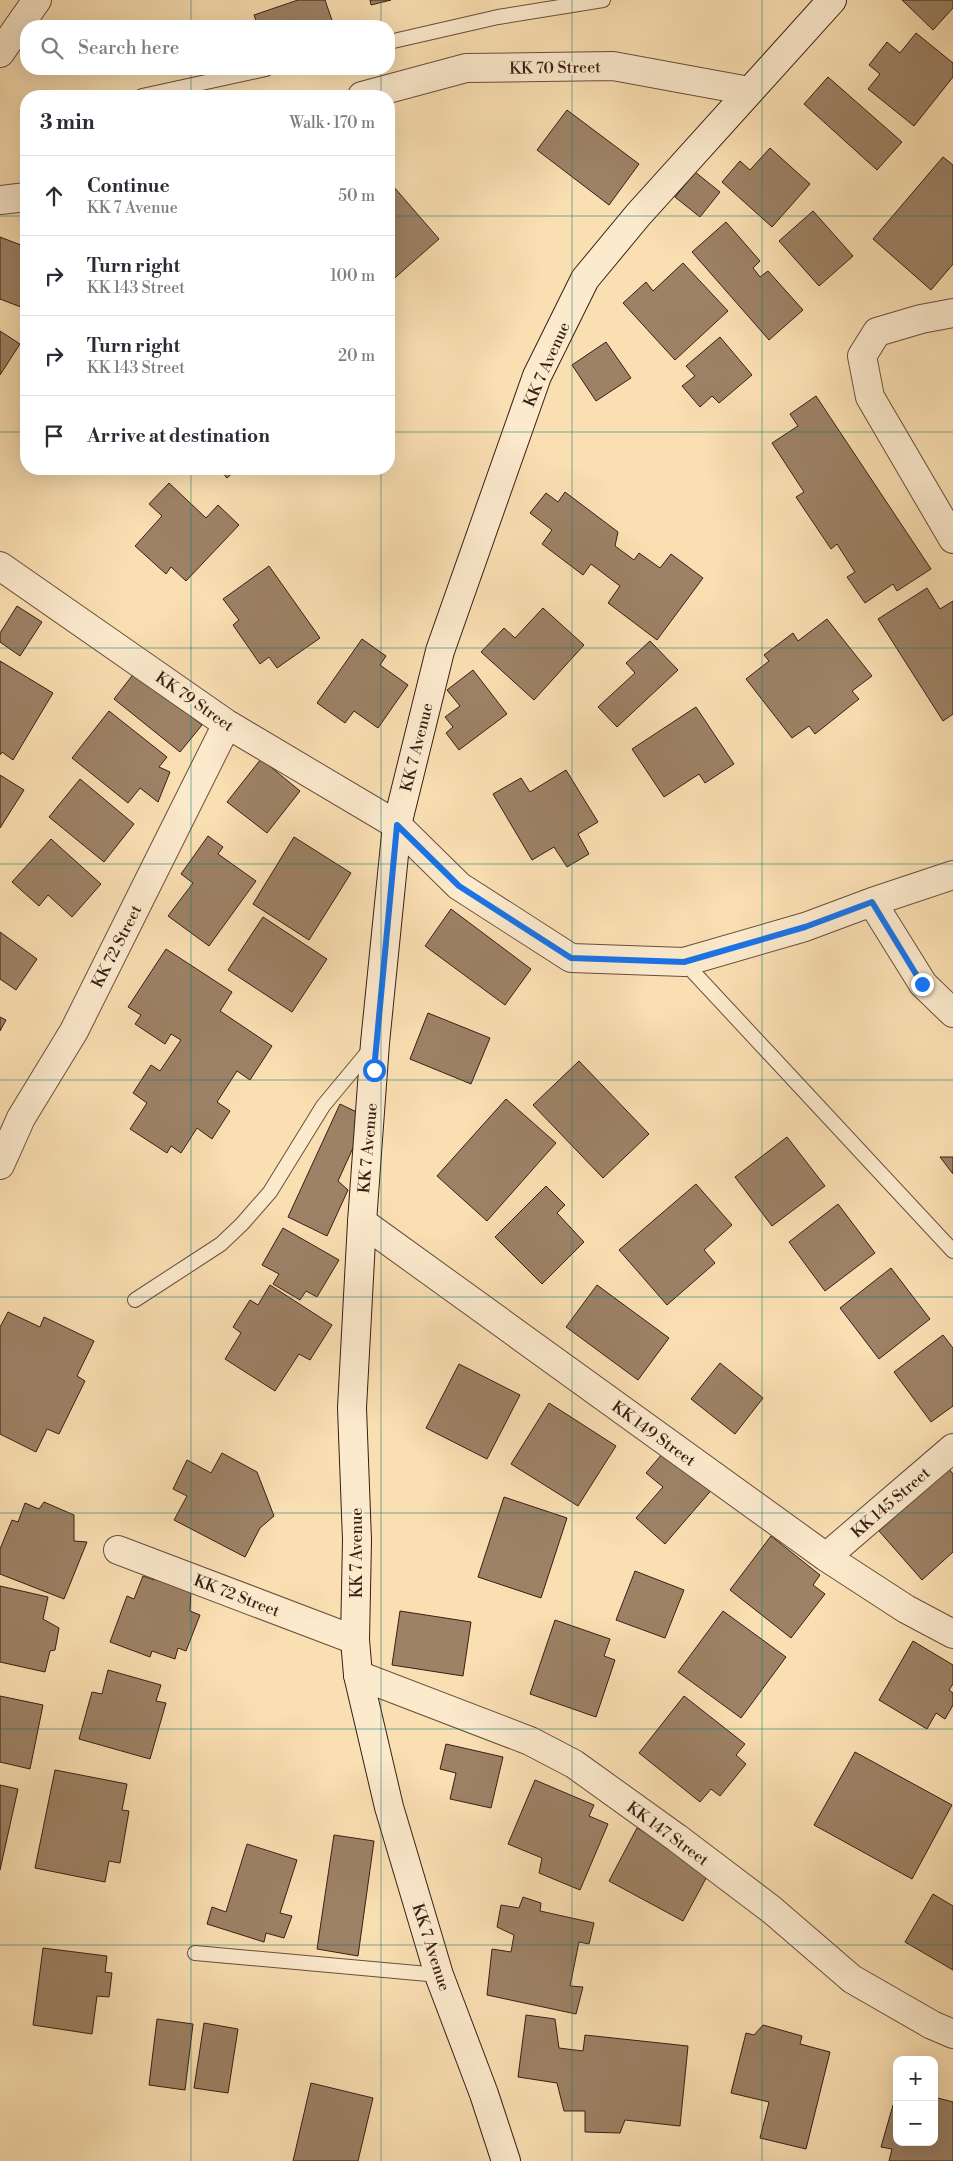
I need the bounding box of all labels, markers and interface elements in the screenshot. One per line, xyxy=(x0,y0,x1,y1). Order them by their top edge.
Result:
search box xyxy=(20,20,395,75)
icon: search xyxy=(38,34,66,62)
text: Search here xyxy=(78,36,179,60)
street label: KK 70 Street xyxy=(509,57,601,79)
text: 3 min xyxy=(40,110,95,136)
text: Walk · 170 m xyxy=(289,113,375,133)
text: Continue xyxy=(87,174,170,198)
icon: ahead xyxy=(40,182,68,210)
text: 50 m xyxy=(338,186,375,206)
text: KK 7 Avenue xyxy=(87,198,178,218)
text: Turn right xyxy=(87,254,180,278)
icon: right xyxy=(40,262,68,290)
text: 100 m xyxy=(330,266,375,286)
text: KK 143 Street xyxy=(87,278,185,298)
street label: KK 7 Avenue xyxy=(519,319,575,410)
text: Turn right xyxy=(87,334,180,358)
icon: right xyxy=(40,342,68,370)
text: 20 m xyxy=(338,346,375,366)
text: KK 143 Street xyxy=(87,358,185,378)
icon: arrive xyxy=(40,422,68,450)
text: Arrive at destination xyxy=(87,424,270,448)
street label: KK 79 Street xyxy=(151,668,238,736)
street label: KK 7 Avenue xyxy=(396,701,438,794)
street label: KK 72 Street xyxy=(87,901,146,991)
route end xyxy=(911,973,934,996)
route start xyxy=(363,1059,386,1082)
street label: KK 7 Avenue xyxy=(354,1102,382,1194)
street label: KK 149 Street xyxy=(608,1397,700,1471)
street label: KK 145 Street xyxy=(847,1463,934,1542)
street label: KK 7 Avenue xyxy=(347,1508,367,1598)
street label: KK 72 Street xyxy=(191,1570,283,1622)
street label: KK 147 Street xyxy=(622,1797,713,1870)
street label: KK 7 Avenue xyxy=(408,1901,455,1994)
map controls xyxy=(893,2056,938,2146)
button: + xyxy=(893,2056,938,2101)
button: − xyxy=(893,2101,938,2146)

